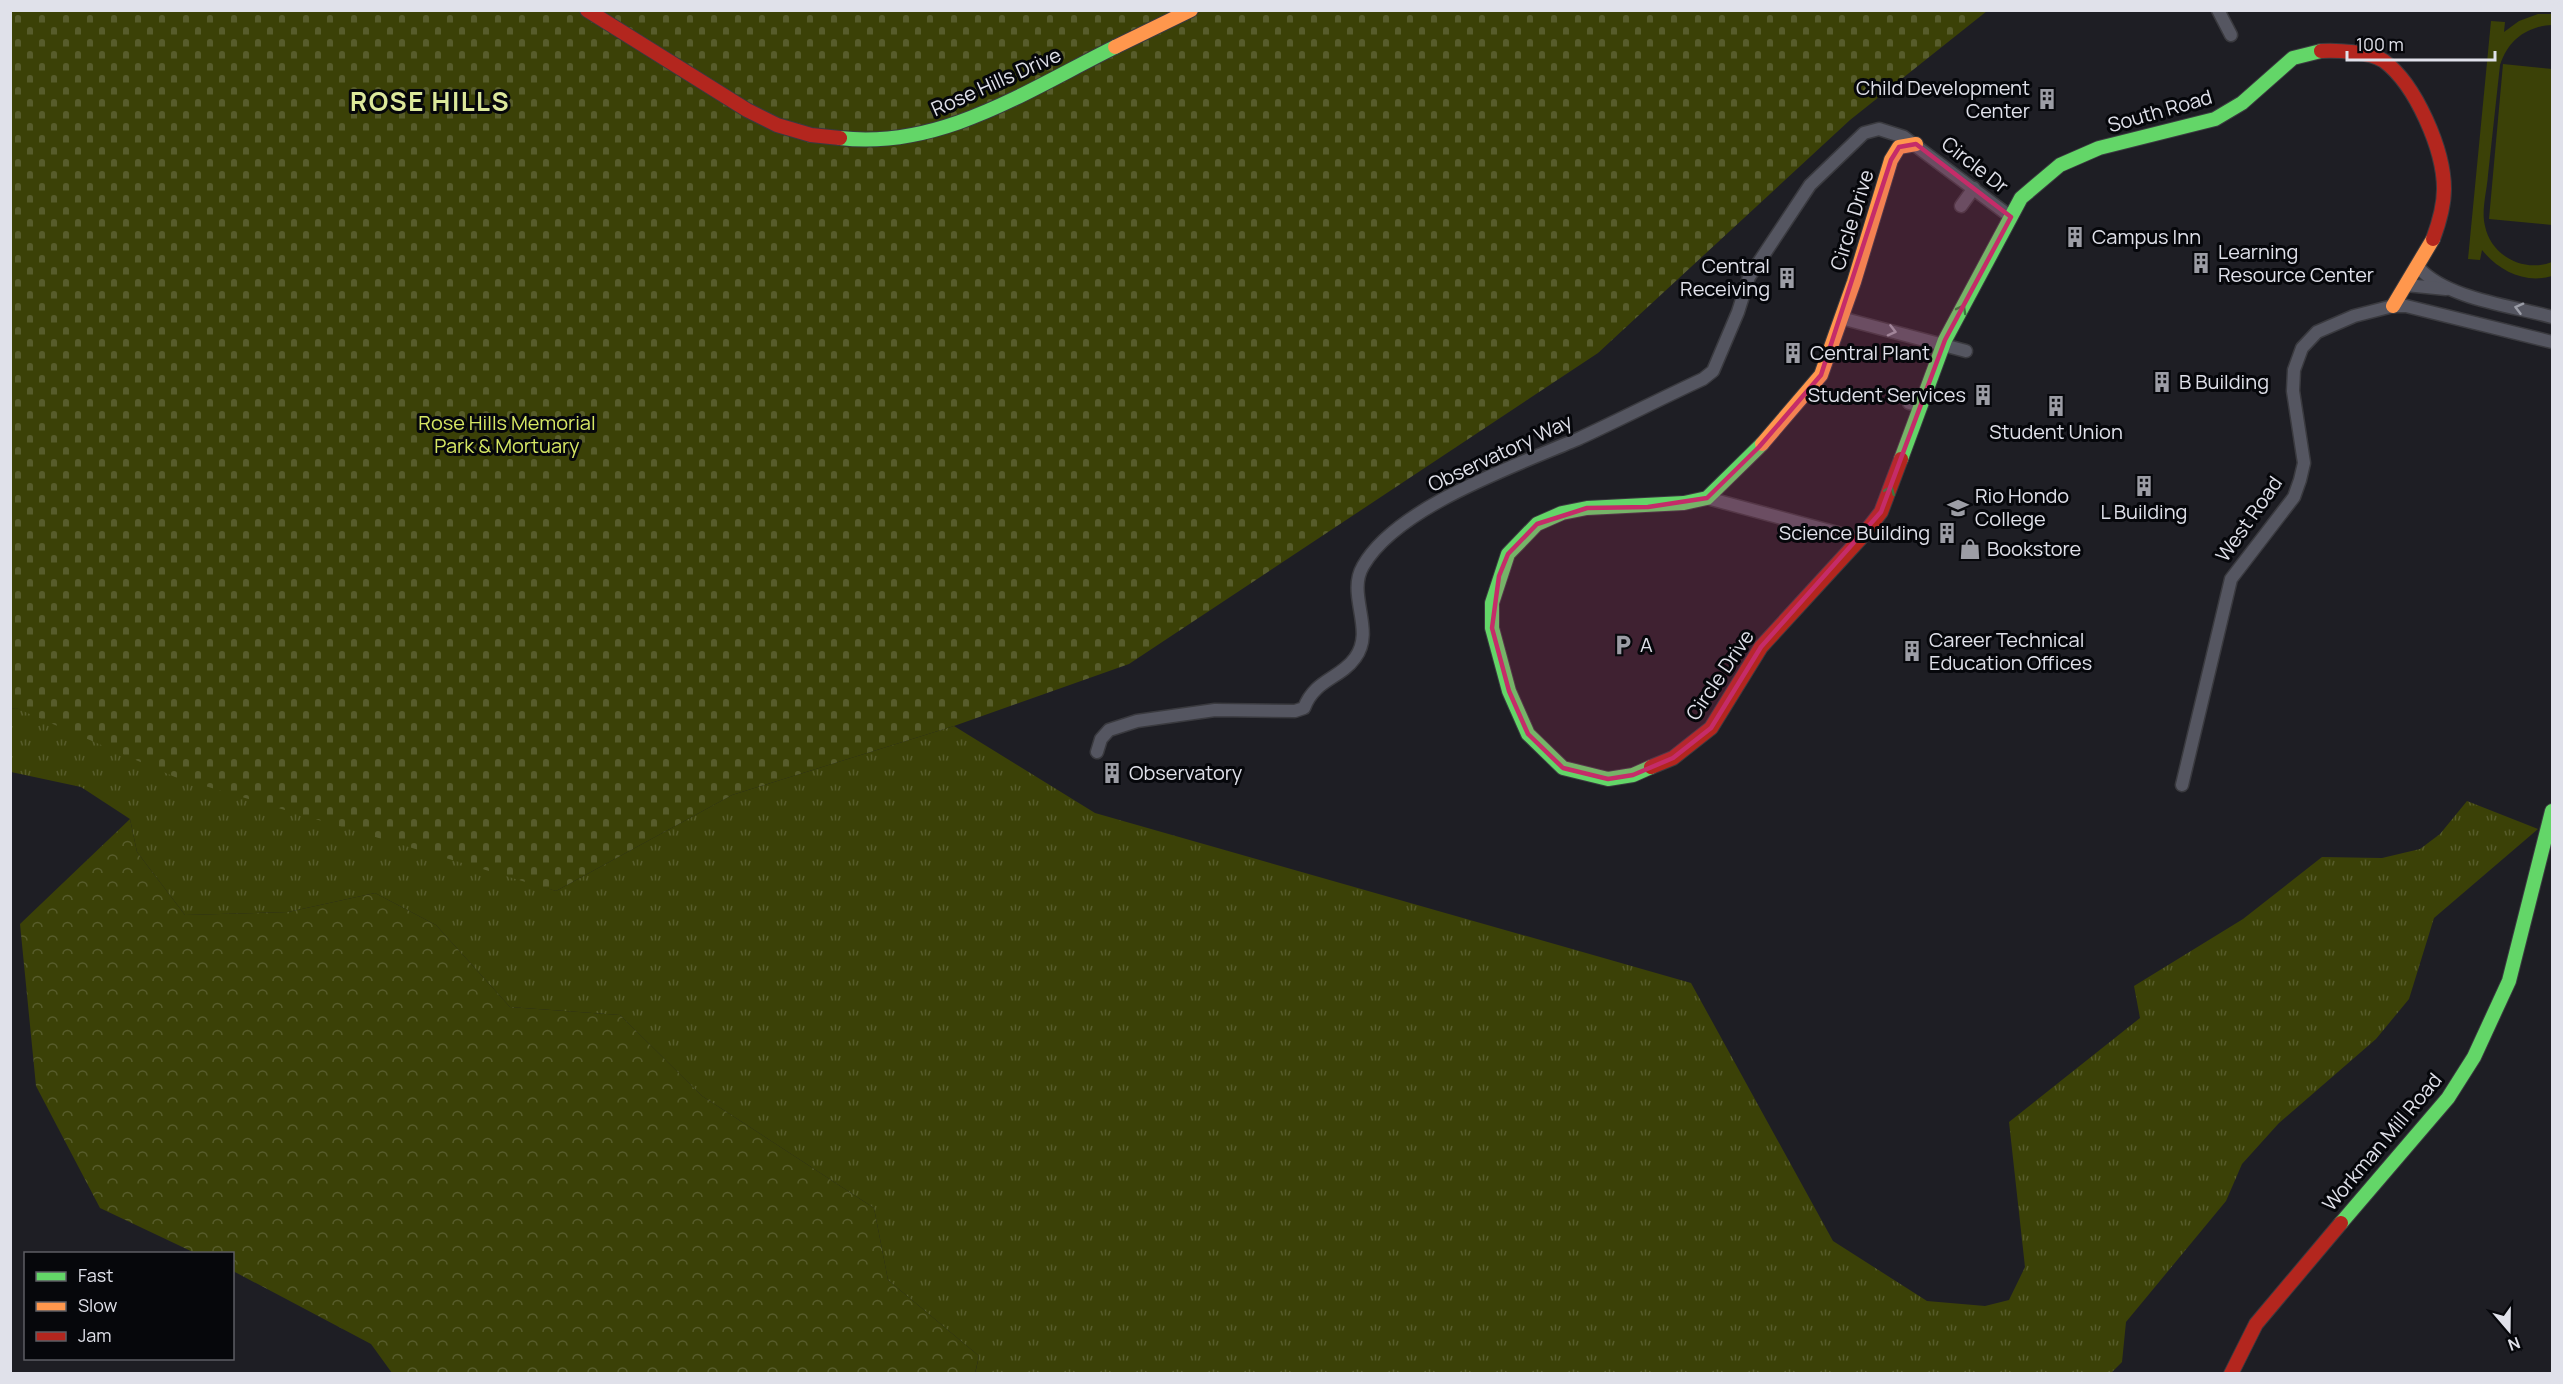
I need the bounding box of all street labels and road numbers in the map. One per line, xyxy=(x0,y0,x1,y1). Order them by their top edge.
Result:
street label: Rose Hills Drive xyxy=(927,41,1065,122)
street label: South Road xyxy=(2105,83,2215,138)
street label: Circle Dr xyxy=(1936,130,2014,199)
street label: Circle Drive xyxy=(1823,166,1880,273)
street label: Observatory Way xyxy=(1423,407,1577,498)
street label: West Road xyxy=(2209,470,2288,567)
street label: Circle Drive xyxy=(1679,624,1760,725)
street label: Workman Mill Road xyxy=(2316,1067,2447,1216)

